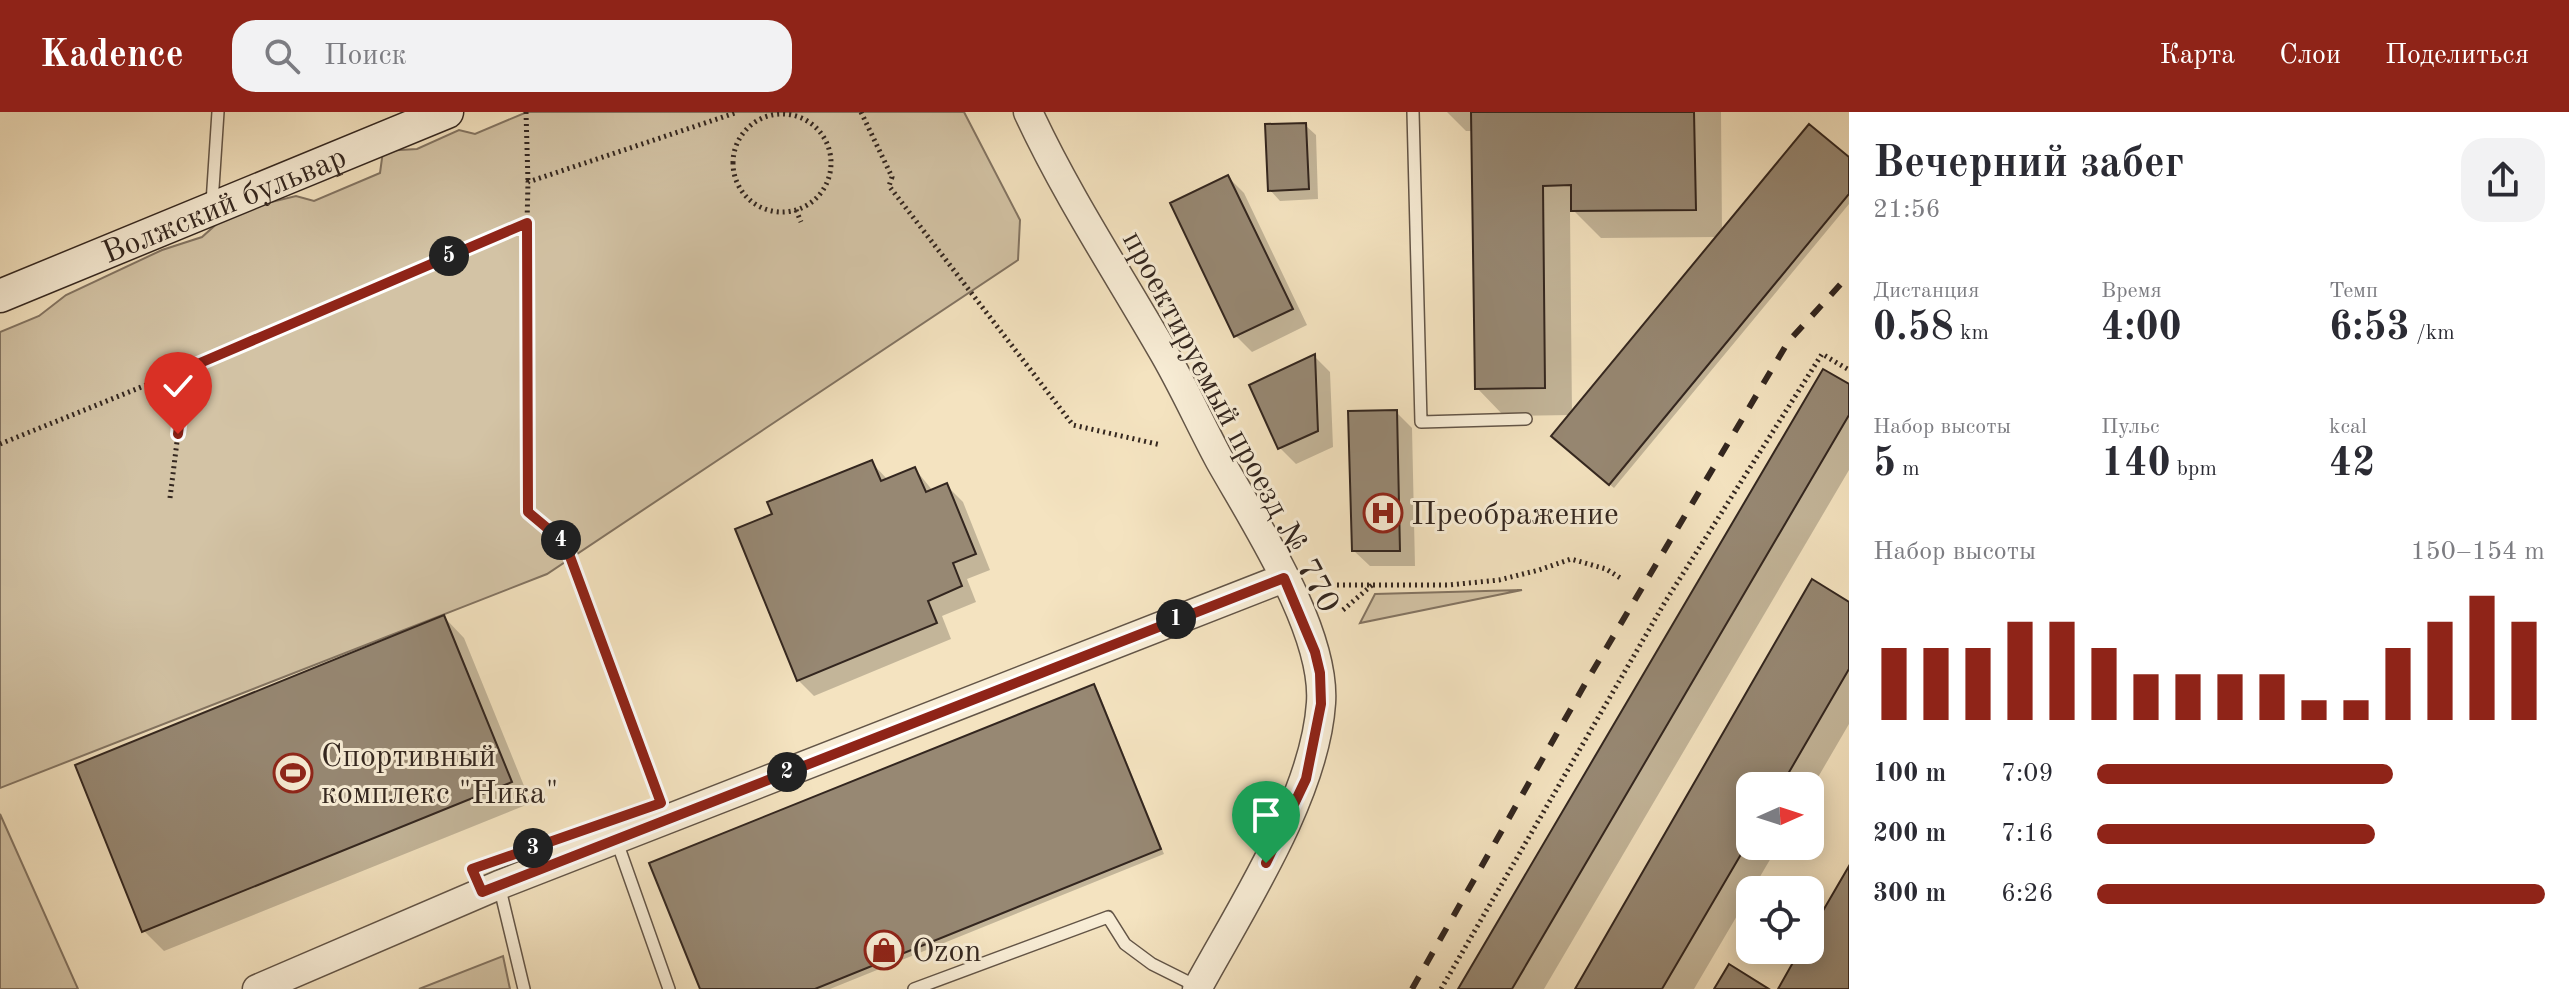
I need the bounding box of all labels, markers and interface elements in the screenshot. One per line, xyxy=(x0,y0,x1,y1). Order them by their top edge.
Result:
search box xyxy=(232,20,792,92)
icon: search xyxy=(260,34,304,78)
text: Kadence xyxy=(40,37,184,75)
text: Поиск xyxy=(324,41,407,71)
text: Карта xyxy=(2159,42,2235,70)
text: Слои xyxy=(2279,42,2341,70)
text: Поделиться xyxy=(2385,42,2529,70)
button: share xyxy=(2461,138,2545,222)
street label: Волжский бульвар xyxy=(98,142,351,271)
text: Вечерний забег xyxy=(1873,142,2184,186)
text: 21:56 xyxy=(1873,197,1941,223)
street label: проектируемый проезд № 770 xyxy=(1115,226,1344,618)
pin: 5 xyxy=(429,236,469,276)
text: 5 xyxy=(443,245,455,267)
text: Дистанция xyxy=(1873,280,1979,302)
text: Время xyxy=(2101,280,2162,302)
text: Темп xyxy=(2329,280,2378,302)
text: 0.58 xyxy=(1873,309,1954,349)
text: 4:00 xyxy=(2101,309,2182,349)
text: 6:53 xyxy=(2329,309,2410,349)
text: km xyxy=(1954,322,1989,344)
text: /km xyxy=(2410,322,2455,344)
pin xyxy=(144,352,212,434)
icon: check xyxy=(156,364,200,408)
text: Набор высоты xyxy=(1873,416,2011,438)
text: Пульс xyxy=(2101,416,2160,438)
text: kcal xyxy=(2329,416,2367,438)
text: 5 xyxy=(1873,445,1896,485)
text: 140 xyxy=(2101,445,2171,485)
text: 42 xyxy=(2329,445,2375,485)
text: m xyxy=(1896,458,1920,480)
text: bpm xyxy=(2171,458,2217,480)
hospital icon: Преображение xyxy=(1362,492,1404,534)
place label: Преображение xyxy=(1411,500,1619,532)
pin: 4 xyxy=(541,520,581,560)
text: 4 xyxy=(555,529,567,551)
text: Набор высоты xyxy=(1873,539,2036,565)
text: 150–154 m xyxy=(2410,539,2545,565)
pin: 1 xyxy=(1156,599,1196,639)
text: 1 xyxy=(1170,608,1182,630)
place label: Спортивный комплекс "Ника" xyxy=(321,742,558,811)
sports icon: Спортивный комплекс "Ника" xyxy=(272,752,314,794)
pin: 2 xyxy=(767,752,807,792)
text: 2 xyxy=(781,761,793,783)
text: 100 m xyxy=(1873,761,1946,787)
text: 7:09 xyxy=(2001,761,2054,787)
north arrow xyxy=(1736,772,1824,860)
map controls xyxy=(1736,772,1824,964)
pin xyxy=(1232,781,1300,863)
icon: arrive xyxy=(1244,793,1288,837)
text: 200 m xyxy=(1873,821,1946,847)
text: 7:16 xyxy=(2001,821,2054,847)
pin: 3 xyxy=(513,828,553,868)
text: 3 xyxy=(527,837,539,859)
button: locate xyxy=(1736,876,1824,964)
text: 300 m xyxy=(1873,881,1946,907)
text: 6:26 xyxy=(2001,881,2054,907)
shop icon: Ozon xyxy=(863,929,905,971)
place label: Ozon xyxy=(912,937,982,969)

